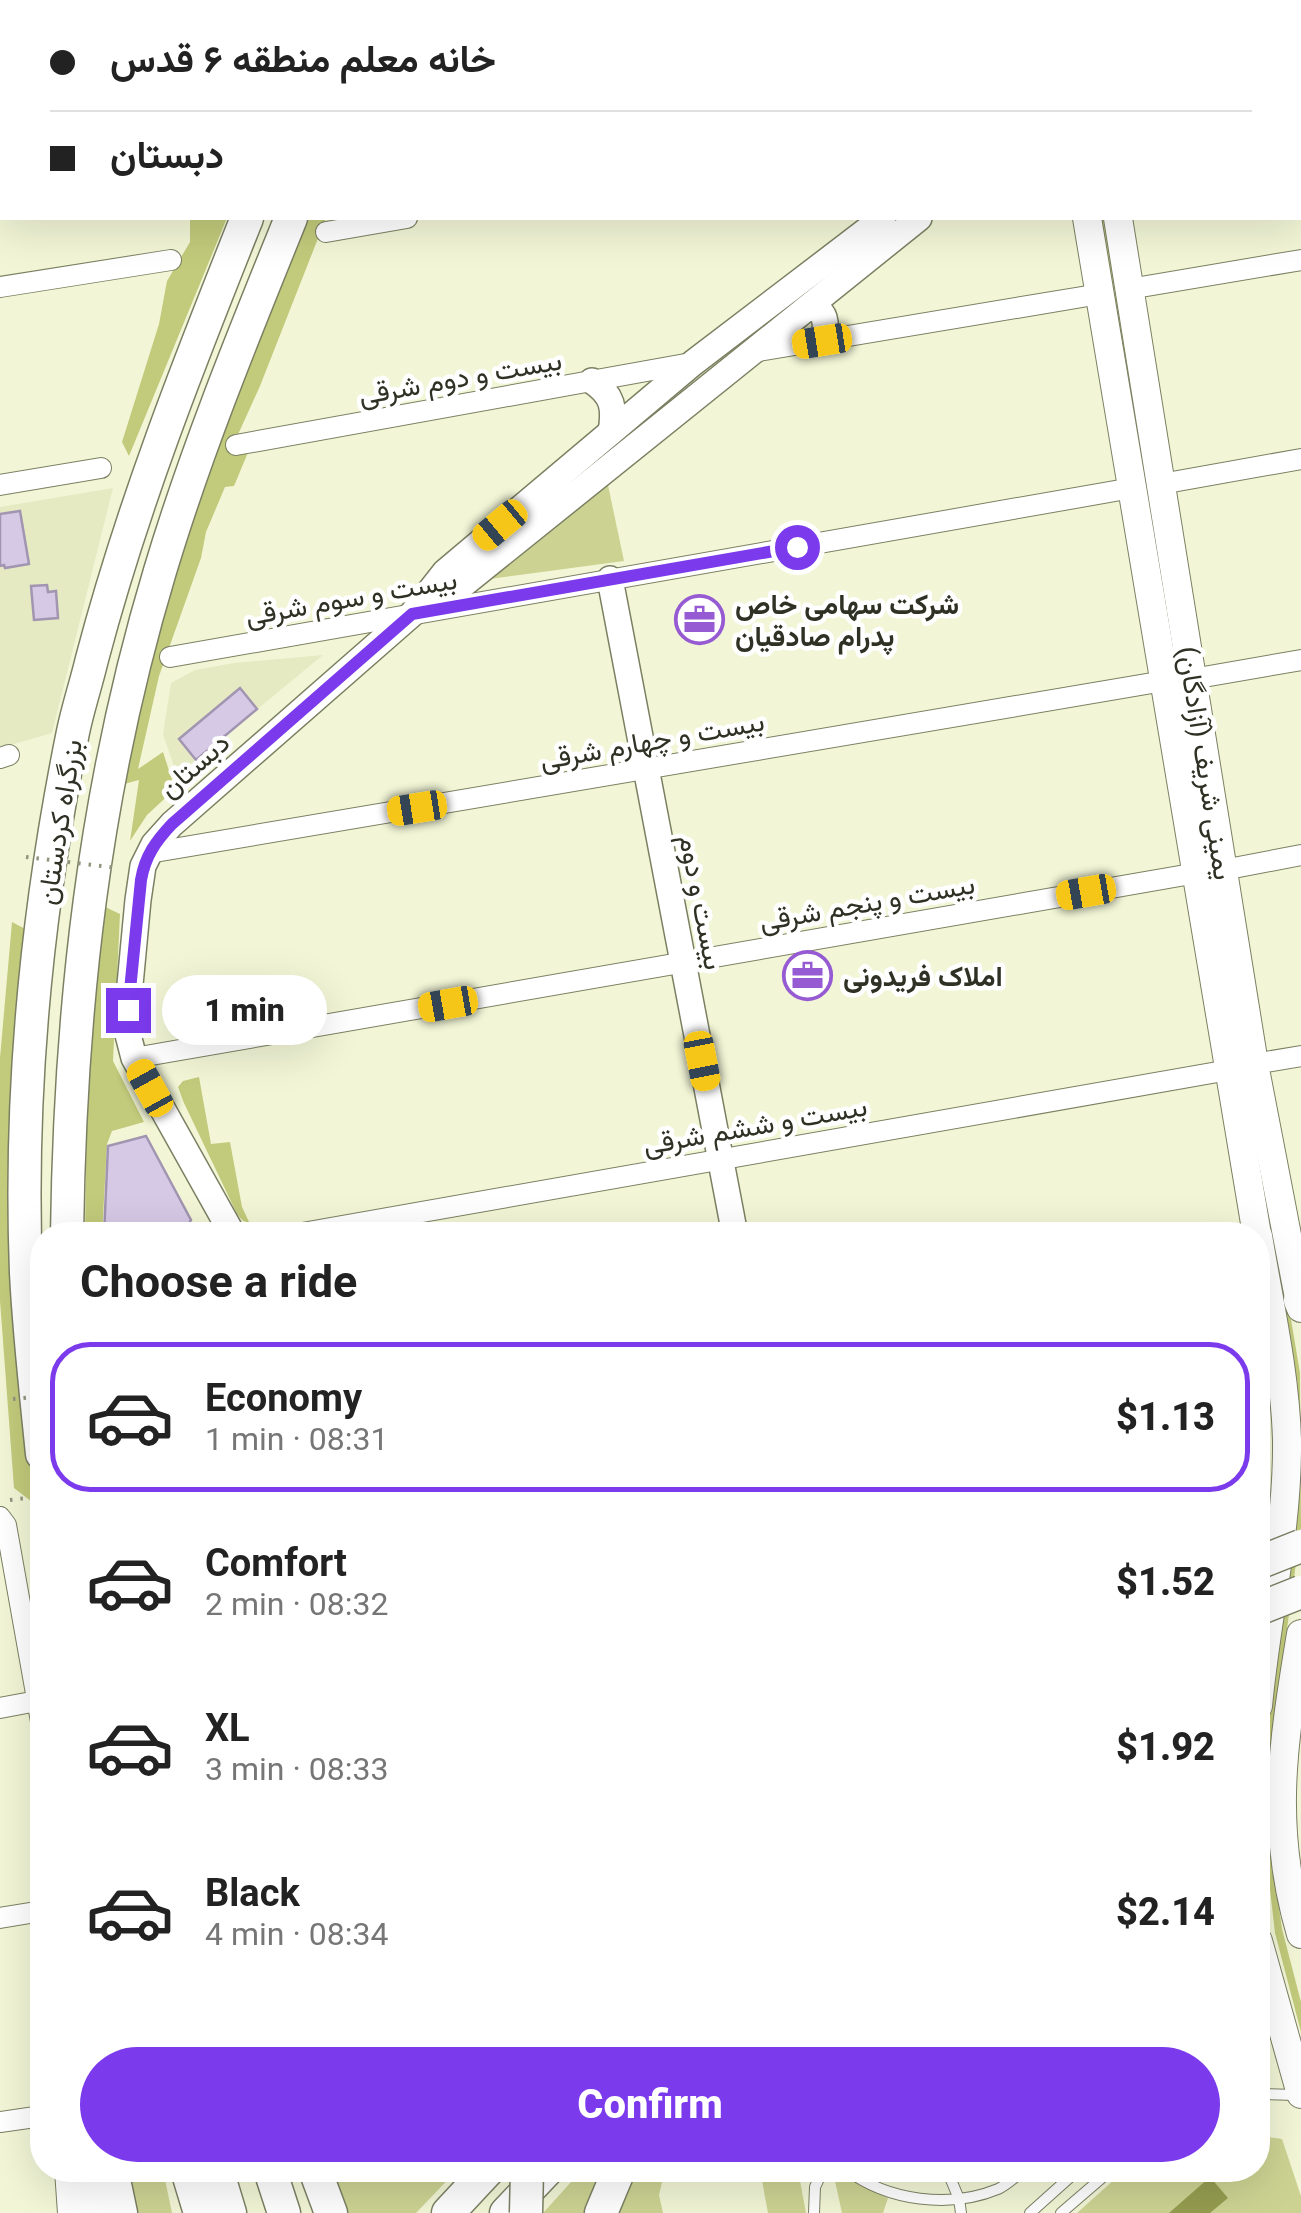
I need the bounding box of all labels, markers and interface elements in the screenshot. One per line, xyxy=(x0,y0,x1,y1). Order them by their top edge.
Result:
text: خانه معلم منطقه ۶ قدس xyxy=(110,37,496,81)
text: دبستان xyxy=(110,133,224,177)
car xyxy=(790,321,854,361)
street label: بیست و دوم شرقی xyxy=(356,343,565,414)
car xyxy=(467,494,533,556)
route start xyxy=(775,525,820,570)
street label: بیست و سوم شرقی xyxy=(243,563,460,634)
place label: شرکت سهامی خاص پدرام صادقیان xyxy=(735,588,959,656)
office icon: شرکت سهامی خاص پدرام صادقیان xyxy=(674,594,726,646)
street label: یمینی شریف (آزادگان) xyxy=(1170,644,1240,882)
street label: بیست و چهارم شرقی xyxy=(537,705,767,778)
street label: دبستان xyxy=(152,726,236,805)
street label: بزرگراه کردستان xyxy=(30,737,90,907)
car xyxy=(385,788,449,828)
street label: بیست و دوم xyxy=(670,832,731,973)
street label: بیست و پنجم شرقی xyxy=(757,867,978,940)
car xyxy=(1054,872,1118,912)
office icon: املاک فریدونی xyxy=(782,950,834,1002)
place label: املاک فریدونی xyxy=(843,960,1003,994)
callout: 1 min xyxy=(163,975,328,1045)
car xyxy=(416,984,480,1024)
route end xyxy=(106,988,151,1033)
text: 1 min xyxy=(204,991,285,1029)
car xyxy=(682,1029,722,1093)
car xyxy=(122,1054,178,1122)
street label: بیست و ششم شرقی xyxy=(641,1090,870,1163)
text: Choose a ride xyxy=(80,1255,357,1308)
icon: car xyxy=(85,1372,175,1462)
text: Economy xyxy=(205,1376,362,1420)
text: $1.13 xyxy=(1116,1395,1215,1439)
text: 1 min · 08:31 xyxy=(205,1420,388,1458)
icon: car xyxy=(85,1537,175,1627)
text: Comfort xyxy=(205,1541,347,1585)
text: $1.52 xyxy=(1116,1560,1215,1604)
text: 2 min · 08:32 xyxy=(205,1585,388,1623)
icon: car xyxy=(85,1702,175,1792)
text: XL xyxy=(205,1706,250,1750)
text: $1.92 xyxy=(1116,1725,1215,1769)
text: 3 min · 08:33 xyxy=(205,1750,388,1788)
icon: car xyxy=(85,1867,175,1957)
text: Black xyxy=(205,1871,300,1915)
text: $2.14 xyxy=(1116,1890,1215,1934)
text: 4 min · 08:34 xyxy=(205,1915,388,1953)
button: Confirm xyxy=(80,2047,1220,2162)

